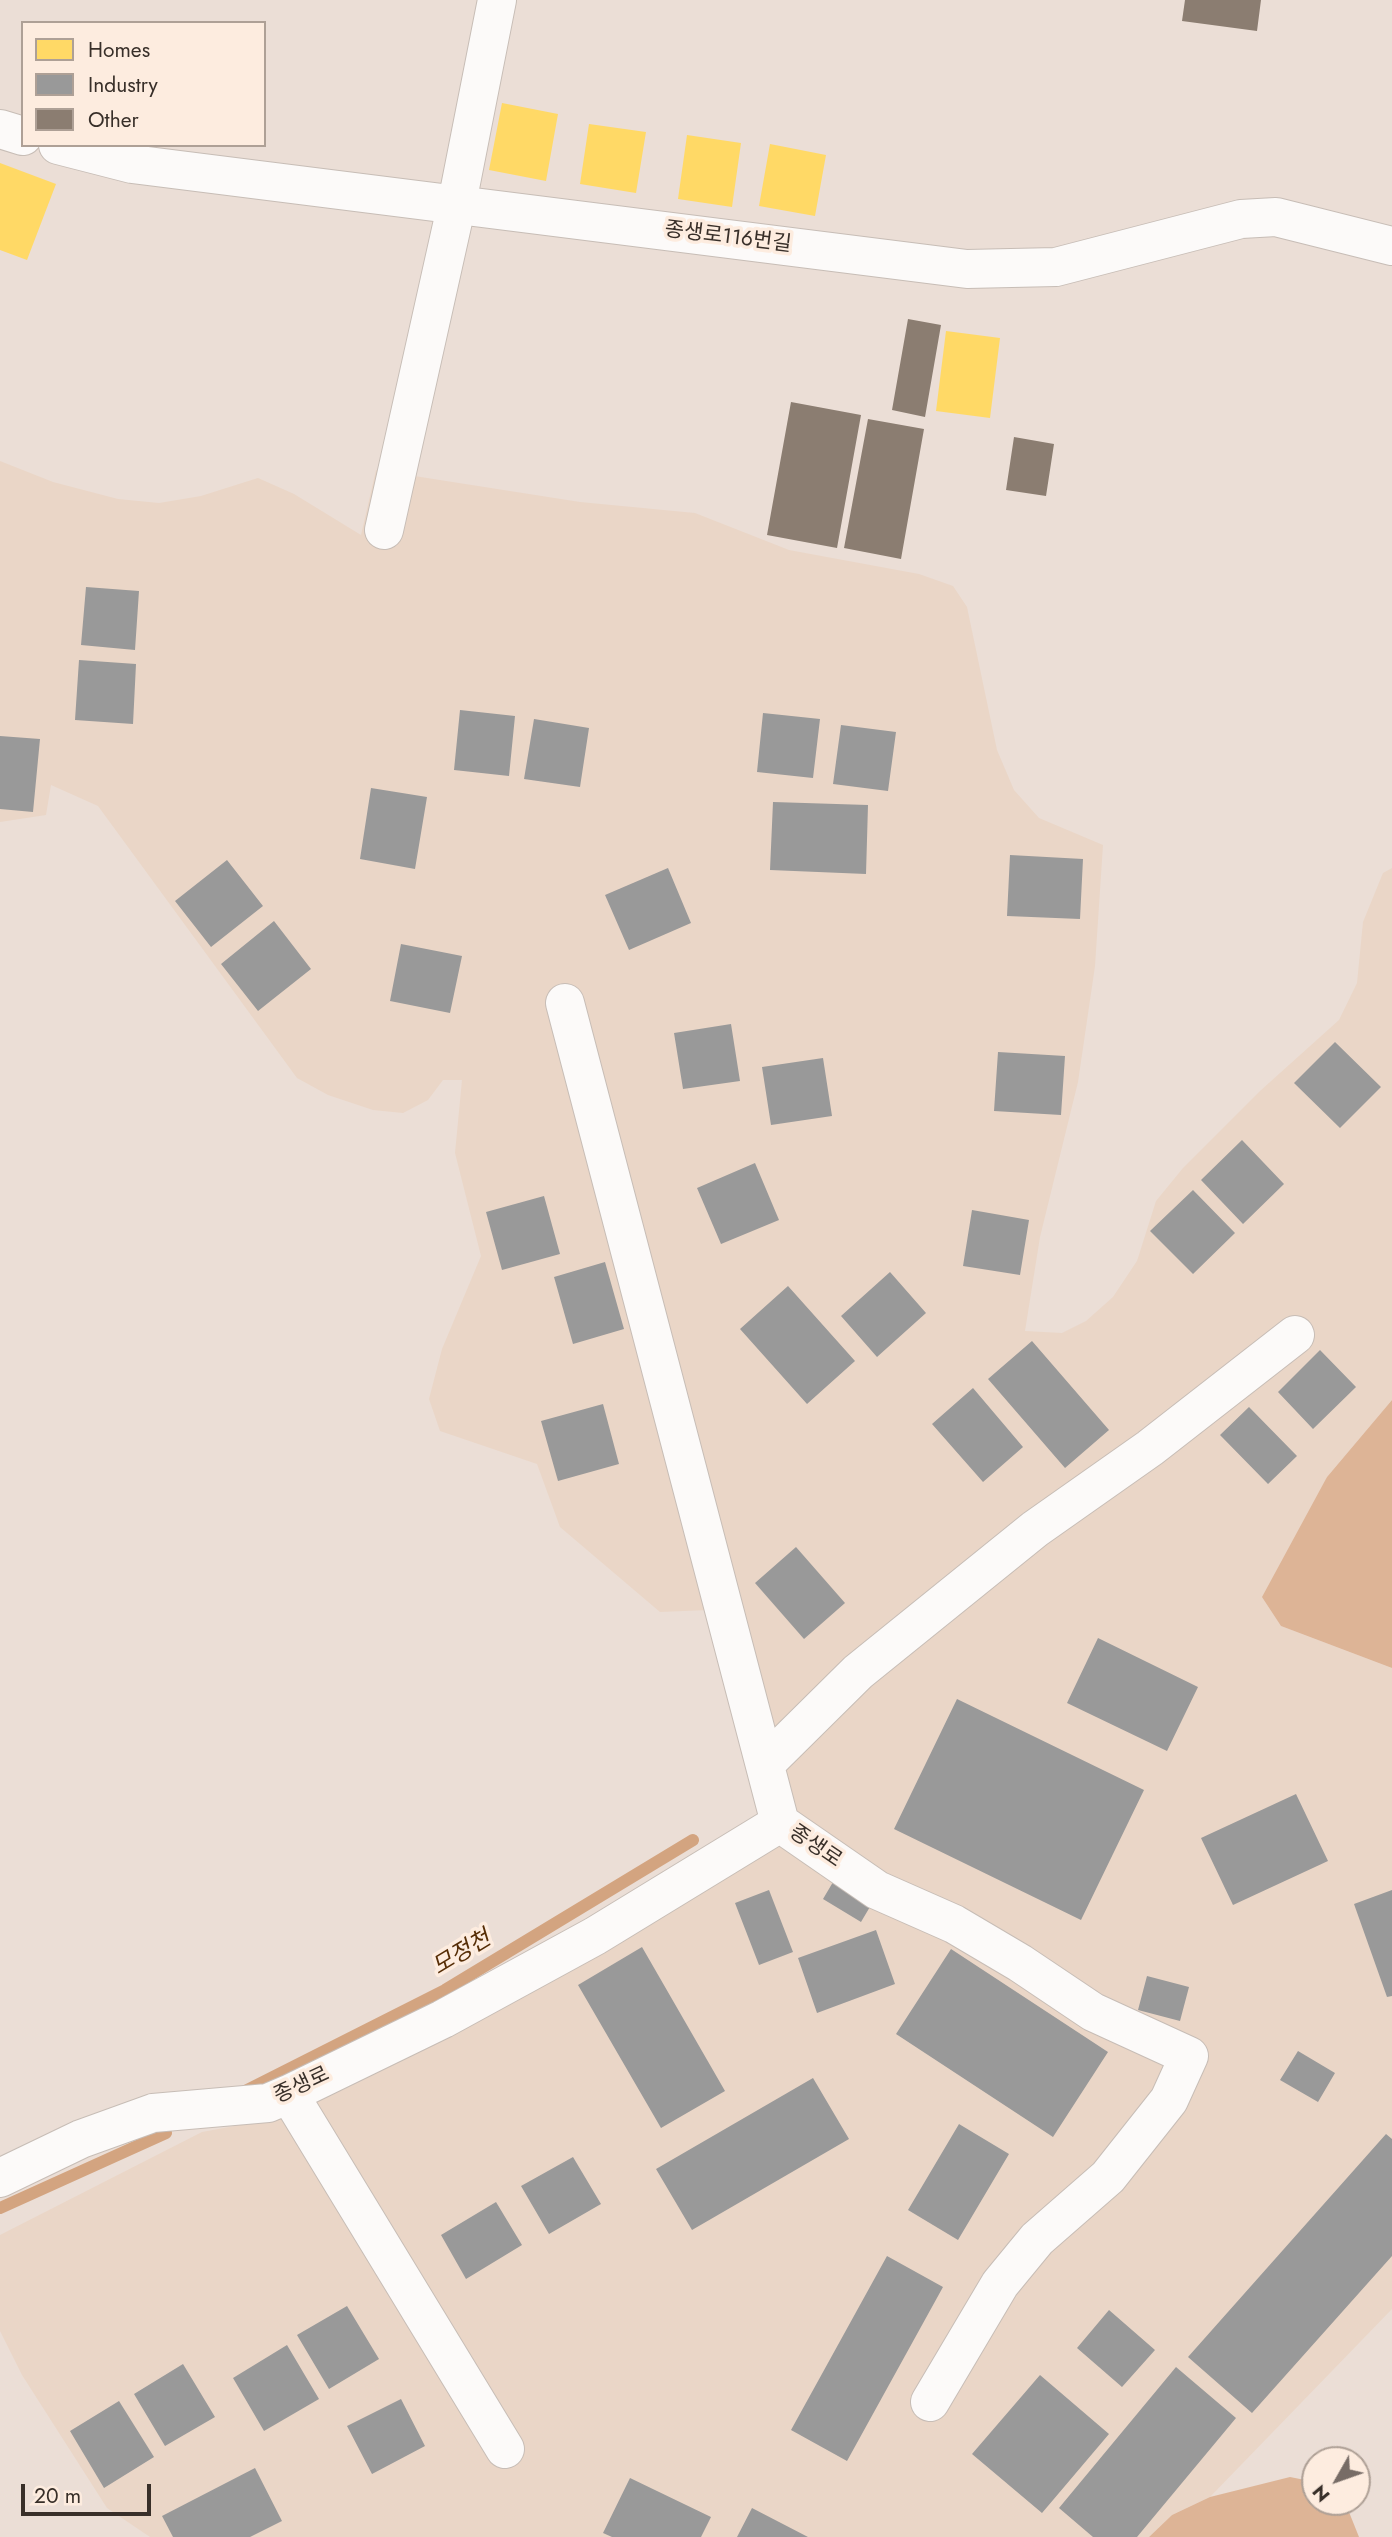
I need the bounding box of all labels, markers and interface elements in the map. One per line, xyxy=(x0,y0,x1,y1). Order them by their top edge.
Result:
legend xyxy=(21,21,266,147)
text: Homes xyxy=(88,35,150,65)
text: Industry xyxy=(88,70,158,100)
text: Other xyxy=(88,105,139,135)
street label: 종생로116번길 xyxy=(663,218,793,258)
street label: 종생로 xyxy=(784,1820,846,1874)
water label: 모정천 xyxy=(428,1926,496,1982)
street label: 종생로 xyxy=(270,2062,334,2110)
north arrow xyxy=(1301,2446,1371,2516)
scale bar xyxy=(24,2470,154,2514)
text: N xyxy=(1306,2479,1336,2508)
text: 20 m xyxy=(34,2481,81,2511)

